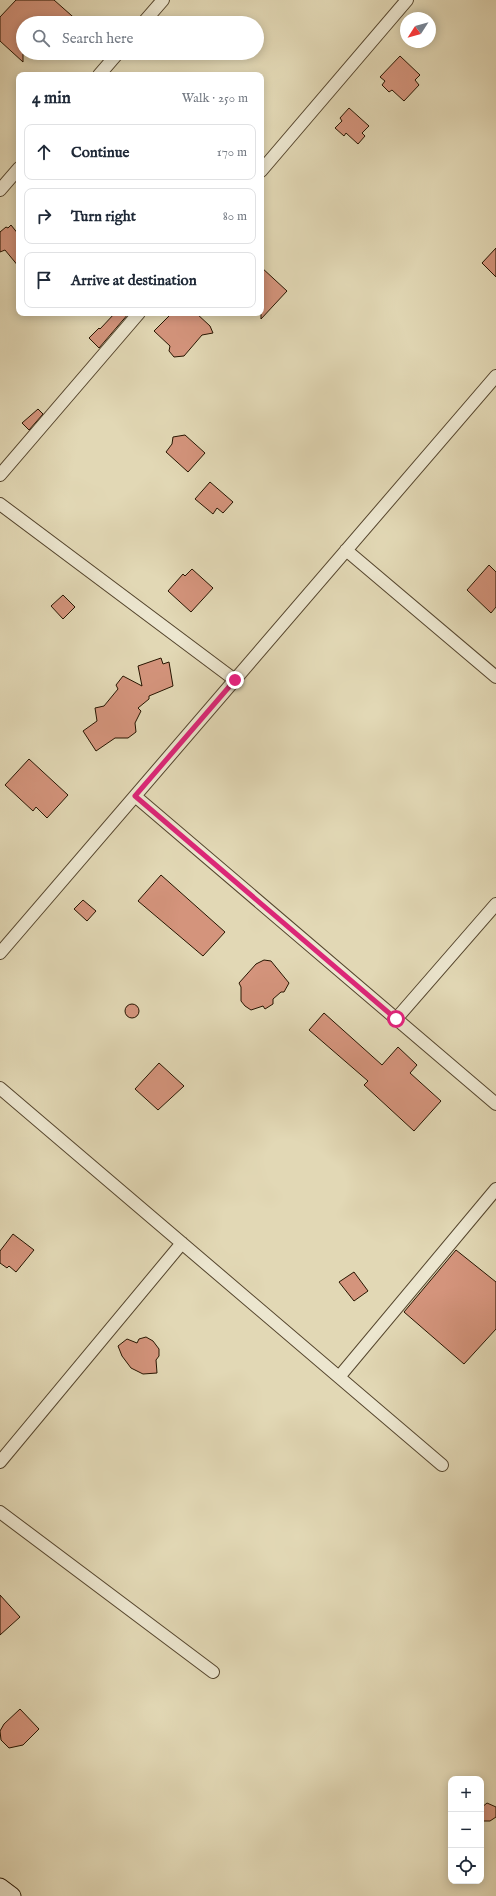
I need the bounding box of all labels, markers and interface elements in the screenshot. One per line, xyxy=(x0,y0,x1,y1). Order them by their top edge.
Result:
north arrow xyxy=(400,12,436,48)
search box xyxy=(16,16,264,60)
icon: search xyxy=(30,27,52,49)
text: Search here xyxy=(62,29,133,48)
text: 4 min xyxy=(32,88,71,109)
text: Walk · 250 m xyxy=(182,90,248,107)
icon: ahead xyxy=(33,141,55,163)
text: Continue xyxy=(71,143,129,162)
text: 170 m xyxy=(217,144,247,161)
icon: right xyxy=(33,205,55,227)
text: Turn right xyxy=(71,207,136,226)
text: 80 m xyxy=(223,208,247,225)
icon: arrive xyxy=(33,269,55,291)
text: Arrive at destination xyxy=(71,271,197,290)
route end xyxy=(226,671,244,689)
route start xyxy=(387,1010,405,1028)
map controls xyxy=(448,1776,484,1884)
button: + xyxy=(448,1776,484,1812)
button: − xyxy=(448,1812,484,1848)
button: locate xyxy=(448,1848,484,1884)

